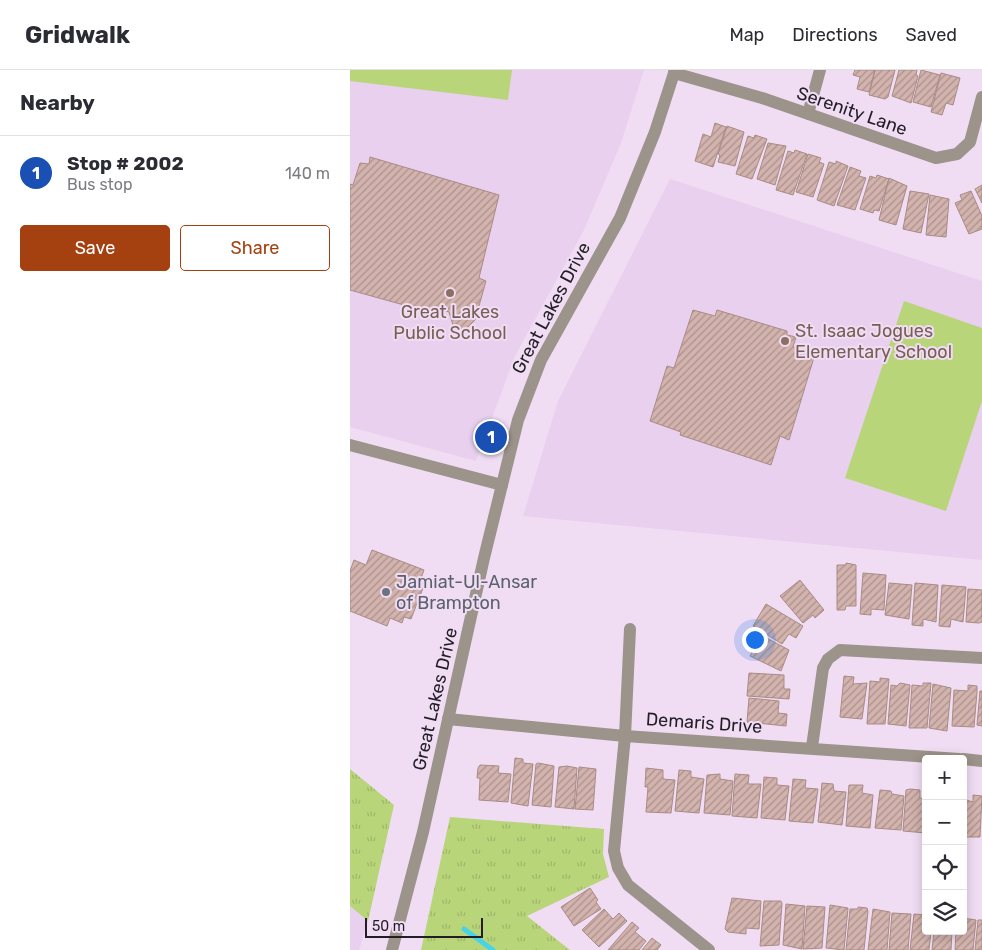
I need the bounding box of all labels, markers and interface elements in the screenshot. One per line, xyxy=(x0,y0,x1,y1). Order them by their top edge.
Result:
text: Gridwalk xyxy=(25,21,130,49)
text: Map xyxy=(729,24,764,46)
text: Directions xyxy=(792,24,878,46)
text: Saved xyxy=(906,24,957,46)
street label: Serenity Lane xyxy=(794,82,910,140)
text: Nearby xyxy=(20,90,95,115)
text: Stop # 2002 xyxy=(67,152,184,175)
text: 1 xyxy=(32,164,40,183)
text: 140 m xyxy=(285,164,330,183)
text: Bus stop xyxy=(67,175,133,194)
button: Save xyxy=(20,225,170,271)
button: Share xyxy=(180,225,330,271)
street label: Great Lakes Drive xyxy=(507,238,595,378)
marker: Great Lakes Public School xyxy=(444,287,456,299)
place label: Great Lakes Public School xyxy=(393,301,507,344)
place label: St. Isaac Jogues Elementary School xyxy=(795,320,952,363)
marker: St. Isaac Jogues Elementary School xyxy=(779,335,791,347)
pin: 1 xyxy=(475,418,507,456)
place label: Jamiat-Ul-Ansar of Brampton xyxy=(396,571,537,614)
marker: Jamiat-Ul-Ansar of Brampton xyxy=(380,586,392,598)
street label: Great Lakes Drive xyxy=(408,625,462,773)
your location xyxy=(742,627,768,653)
street label: Demaris Drive xyxy=(645,708,763,738)
map controls xyxy=(922,755,967,935)
button: + xyxy=(922,755,967,800)
button: − xyxy=(922,800,967,845)
button: locate xyxy=(922,845,967,890)
button: layers xyxy=(922,890,967,935)
scale bar xyxy=(365,915,482,938)
text: 50 m xyxy=(372,918,405,935)

